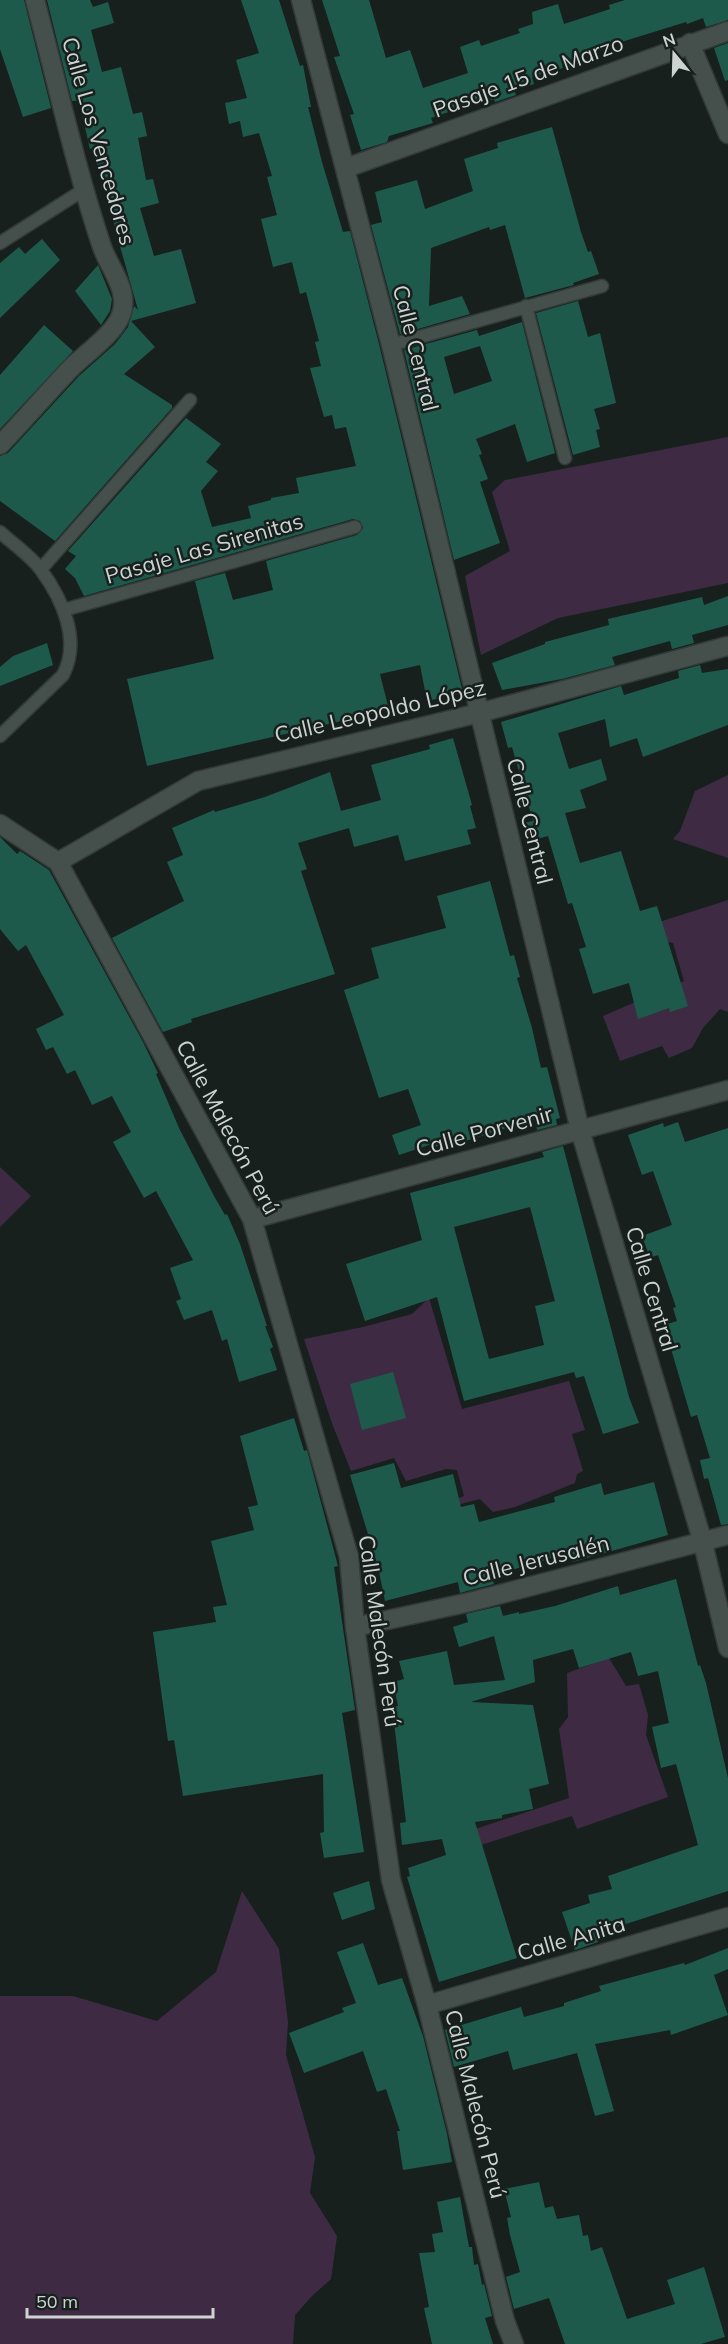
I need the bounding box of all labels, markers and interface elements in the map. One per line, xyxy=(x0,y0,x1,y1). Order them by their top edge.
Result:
north arrow xyxy=(644,24,704,84)
street label: Pasaje 15 de Marzo xyxy=(429,28,627,124)
text: N xyxy=(660,28,678,51)
street label: Calle Los Vencedores xyxy=(56,34,142,248)
street label: Calle Central xyxy=(387,282,445,414)
street label: Pasaje Las Sirenitas xyxy=(102,506,306,590)
street label: Calle Leopoldo López xyxy=(272,673,488,749)
street label: Calle Central xyxy=(501,755,559,887)
street label: Calle Malecón Perú xyxy=(170,1035,286,1219)
street label: Calle Porvenir xyxy=(412,1099,556,1163)
street label: Calle Central xyxy=(620,1223,684,1355)
street label: Calle Jerusalén xyxy=(460,1528,612,1592)
street label: Calle Malecón Perú xyxy=(353,1533,407,1729)
street label: Calle Anita xyxy=(514,1909,628,1967)
street label: Calle Malecón Perú xyxy=(439,2007,513,2201)
scale bar xyxy=(27,2281,213,2319)
text: 50 m xyxy=(36,2290,78,2313)

